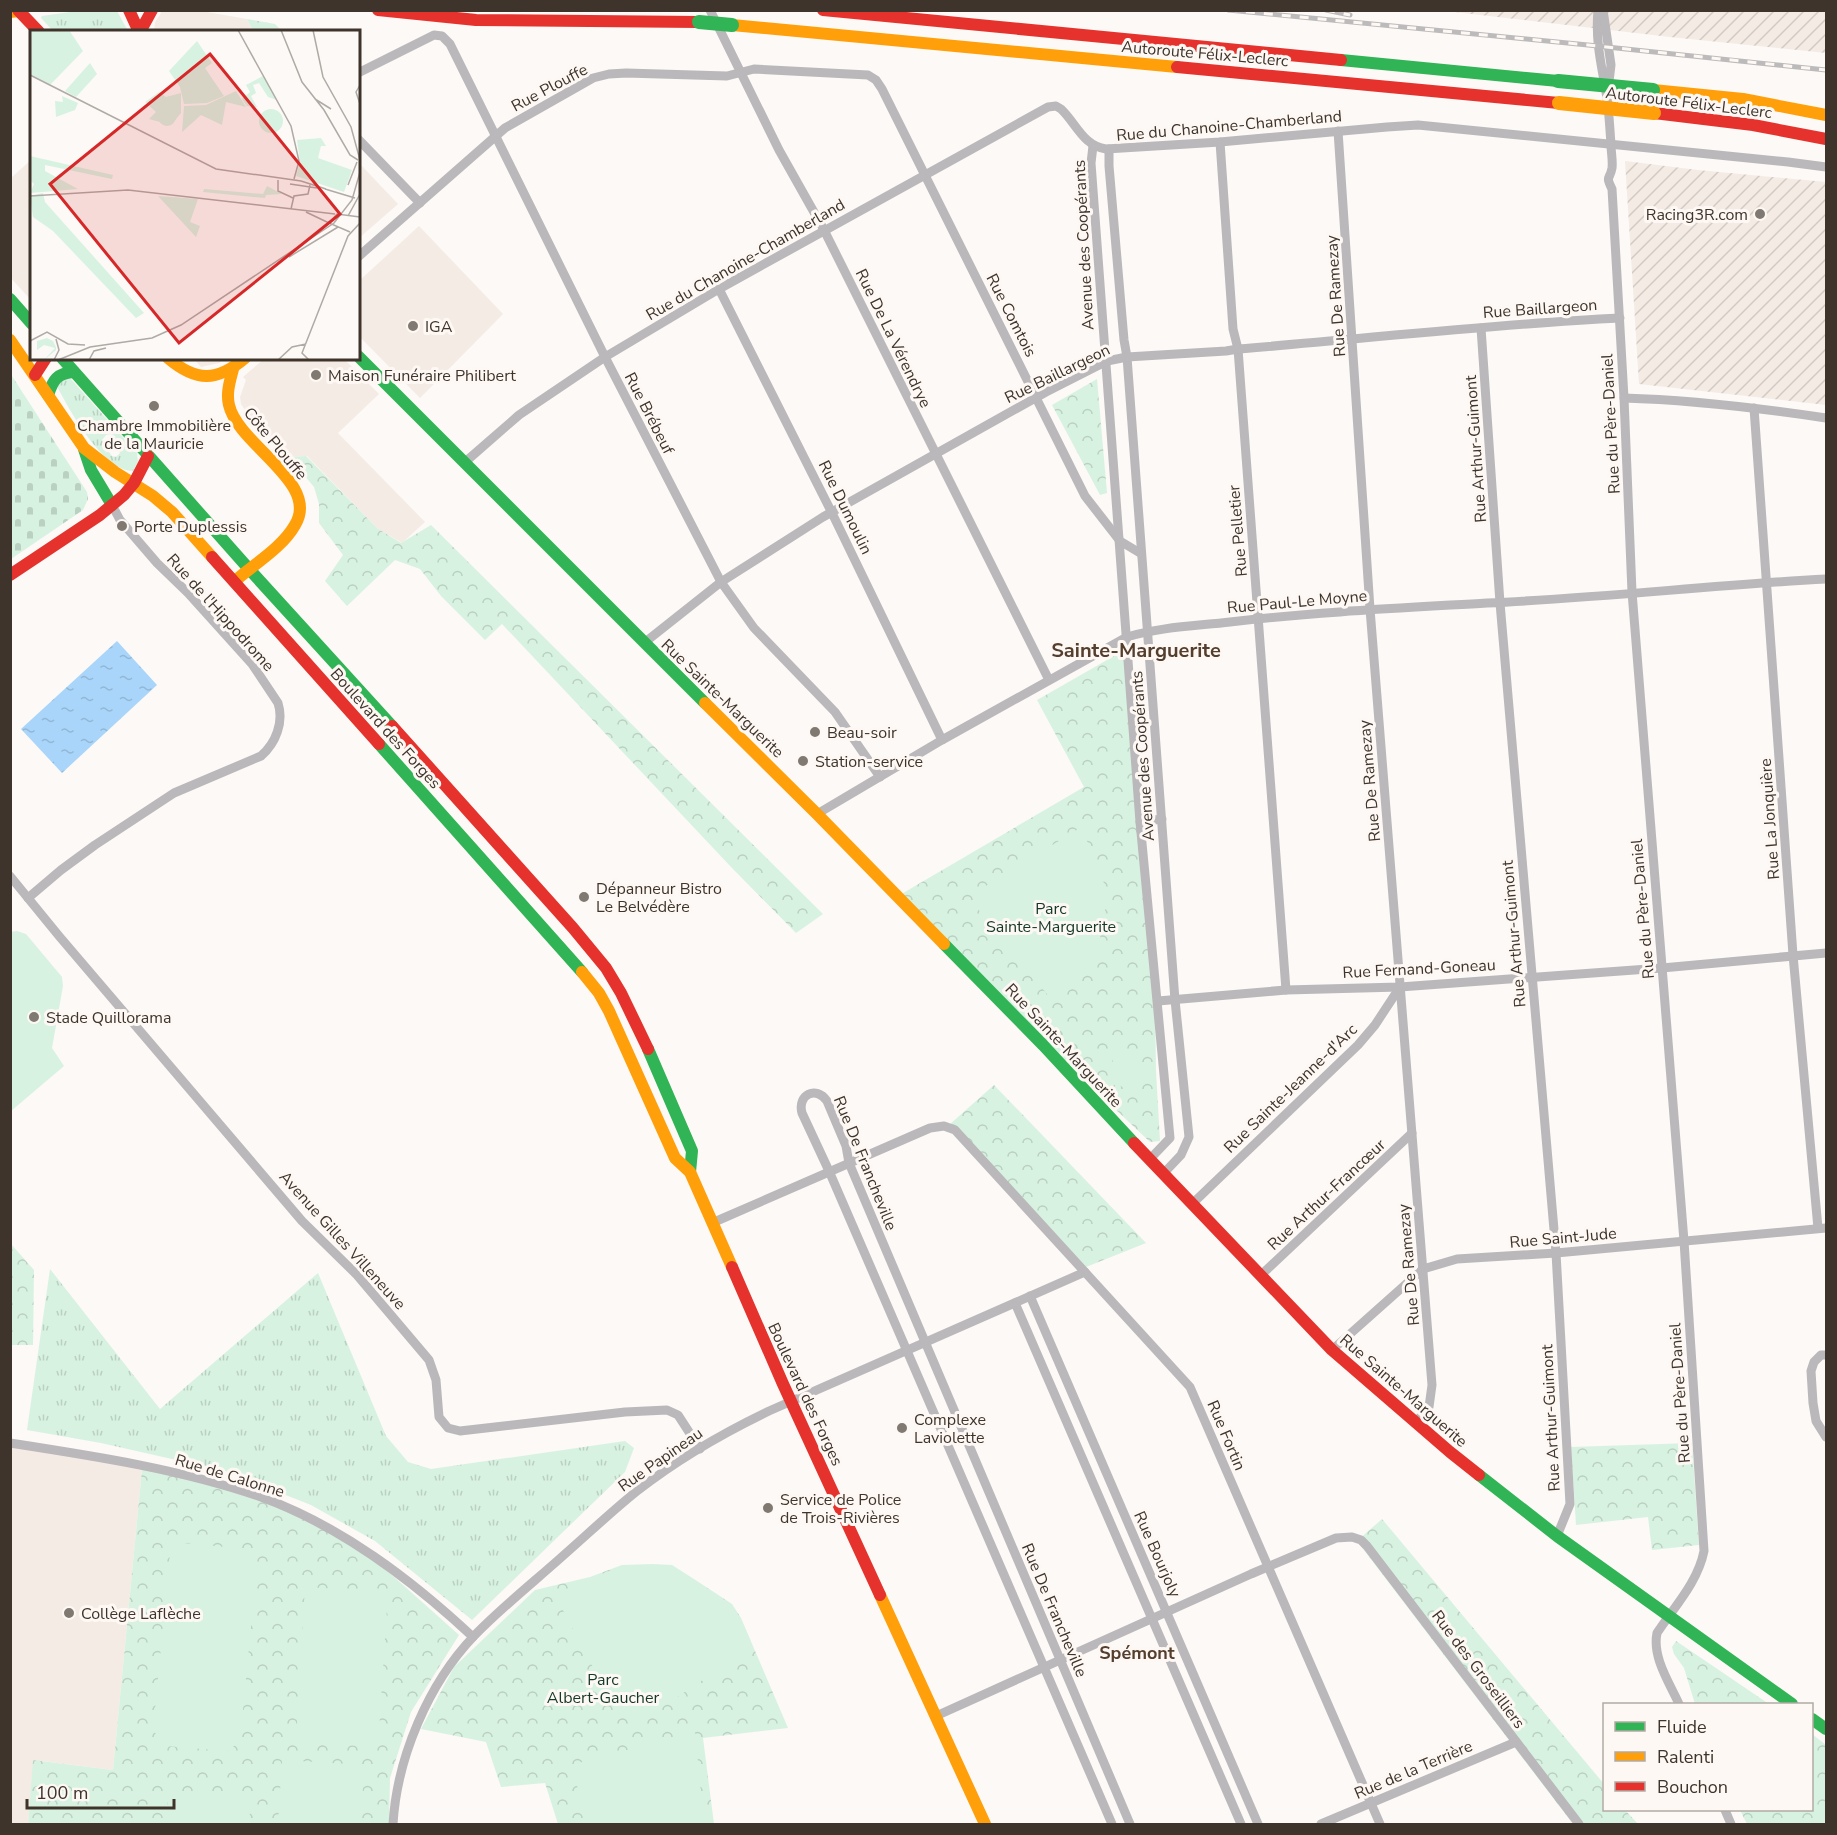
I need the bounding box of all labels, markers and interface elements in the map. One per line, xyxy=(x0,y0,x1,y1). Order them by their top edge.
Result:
inset map xyxy=(30,30,360,360)
street label: Autoroute Félix-Leclerc xyxy=(1120,36,1290,72)
street label: Rue Plouffe xyxy=(507,59,592,117)
street label: Autoroute Félix-Leclerc xyxy=(1604,82,1774,124)
street label: Rue du Chanoine-Chamberland xyxy=(1115,105,1343,147)
street label: Avenue des Coopérants xyxy=(1069,159,1099,331)
street label: Rue du Chanoine-Chamberland xyxy=(642,194,849,326)
place label: Racing3R.com xyxy=(1646,204,1748,226)
marker: Racing3R.com xyxy=(1753,207,1767,221)
street label: Rue De Ramezay xyxy=(1321,234,1351,358)
street label: Rue De La Vérendrye xyxy=(850,265,936,412)
street label: Rue Comtois xyxy=(981,270,1042,361)
street label: Rue Baillargeon xyxy=(1482,294,1598,324)
place label: IGA xyxy=(425,316,453,338)
marker: IGA xyxy=(406,319,420,333)
street label: Rue Baillargeon xyxy=(1001,339,1114,409)
street label: Rue du Père-Daniel xyxy=(1596,353,1626,495)
place label: Maison Funéraire Philibert xyxy=(328,365,516,387)
marker: Maison Funéraire Philibert xyxy=(309,368,323,382)
street label: Rue Brébeuf xyxy=(619,369,680,459)
street label: Rue Arthur-Guimont xyxy=(1460,374,1492,523)
marker: Chambre Immobilière de la Mauricie xyxy=(147,399,161,413)
street label: Côte Plouffe xyxy=(238,403,312,485)
place label: Chambre Immobilière de la Mauricie xyxy=(77,415,231,455)
street label: Rue Dumoulin xyxy=(813,457,877,558)
street label: Rue Pelletier xyxy=(1223,484,1253,578)
place label: Porte Duplessis xyxy=(134,516,247,538)
marker: Porte Duplessis xyxy=(115,519,129,533)
street label: Rue de l'Hippodrome xyxy=(161,549,279,676)
street label: Rue Paul-Le Moyne xyxy=(1226,585,1368,619)
street label: Rue Sainte-Marguerite xyxy=(656,634,788,763)
district label: Sainte-Marguerite xyxy=(1051,637,1221,664)
street label: Boulevard des Forges xyxy=(325,663,445,794)
street label: Avenue des Coopérants xyxy=(1126,670,1160,842)
street label: Rue De Ramezay xyxy=(1354,718,1386,843)
place label: Beau-soir xyxy=(827,722,897,744)
marker: Beau-soir xyxy=(808,725,822,739)
place label: Station-service xyxy=(815,751,923,773)
marker: Station-service xyxy=(796,754,810,768)
street label: Rue La Jonquière xyxy=(1755,758,1785,880)
street label: Rue du Père-Daniel xyxy=(1626,838,1660,980)
street label: Rue Arthur-Guimont xyxy=(1497,859,1531,1008)
place label: Dépanneur Bistro Le Belvédère xyxy=(596,878,722,918)
marker: Dépanneur Bistro Le Belvédère xyxy=(577,890,591,904)
park label: Parc Sainte-Marguerite xyxy=(986,898,1116,938)
street label: Rue Fernand-Goneau xyxy=(1342,954,1496,984)
street label: Rue Sainte-Marguerite xyxy=(1000,979,1127,1113)
place label: Stade Quillorama xyxy=(46,1007,171,1029)
marker: Stade Quillorama xyxy=(27,1010,41,1024)
street label: Rue Sainte-Jeanne-d'Arc xyxy=(1219,1019,1363,1158)
street label: Rue De Francheville xyxy=(828,1093,902,1234)
street label: Rue Arthur-Francœur xyxy=(1263,1134,1391,1255)
street label: Avenue Gilles Villeneuve xyxy=(274,1167,410,1315)
street label: Rue De Ramezay xyxy=(1393,1202,1425,1327)
street label: Rue Saint-Jude xyxy=(1509,1222,1617,1254)
street label: Boulevard des Forges xyxy=(762,1319,848,1470)
street label: Rue du Père-Daniel xyxy=(1664,1322,1696,1464)
street label: Rue Sainte-Marguerite xyxy=(1335,1329,1472,1452)
street label: Rue Arthur-Guimont xyxy=(1536,1343,1566,1492)
street label: Rue Fortin xyxy=(1201,1397,1251,1474)
place label: Complexe Laviolette xyxy=(914,1409,986,1449)
marker: Complexe Laviolette xyxy=(895,1421,909,1435)
street label: Rue Papineau xyxy=(614,1423,707,1497)
street label: Rue de Calonne xyxy=(172,1449,287,1503)
place label: Service de Police de Trois-Rivières xyxy=(780,1489,901,1529)
marker: Service de Police de Trois-Rivières xyxy=(761,1501,775,1515)
street label: Rue Bourjoly xyxy=(1128,1508,1186,1602)
street label: Rue De Francheville xyxy=(1016,1540,1092,1681)
place label: Collège Laflèche xyxy=(81,1603,201,1625)
marker: Collège Laflèche xyxy=(62,1606,76,1620)
street label: Rue des Groseilliers xyxy=(1426,1606,1530,1733)
district label: Spémont xyxy=(1099,1641,1175,1665)
park label: Parc Albert-Gaucher xyxy=(547,1669,659,1709)
legend xyxy=(1603,1703,1813,1811)
text: Fluide xyxy=(1657,1715,1707,1739)
street label: Rue de la Terrière xyxy=(1351,1735,1476,1805)
text: Ralenti xyxy=(1657,1745,1714,1769)
scale bar xyxy=(27,1772,174,1810)
text: Bouchon xyxy=(1657,1775,1728,1799)
text: 100 m xyxy=(36,1781,88,1805)

